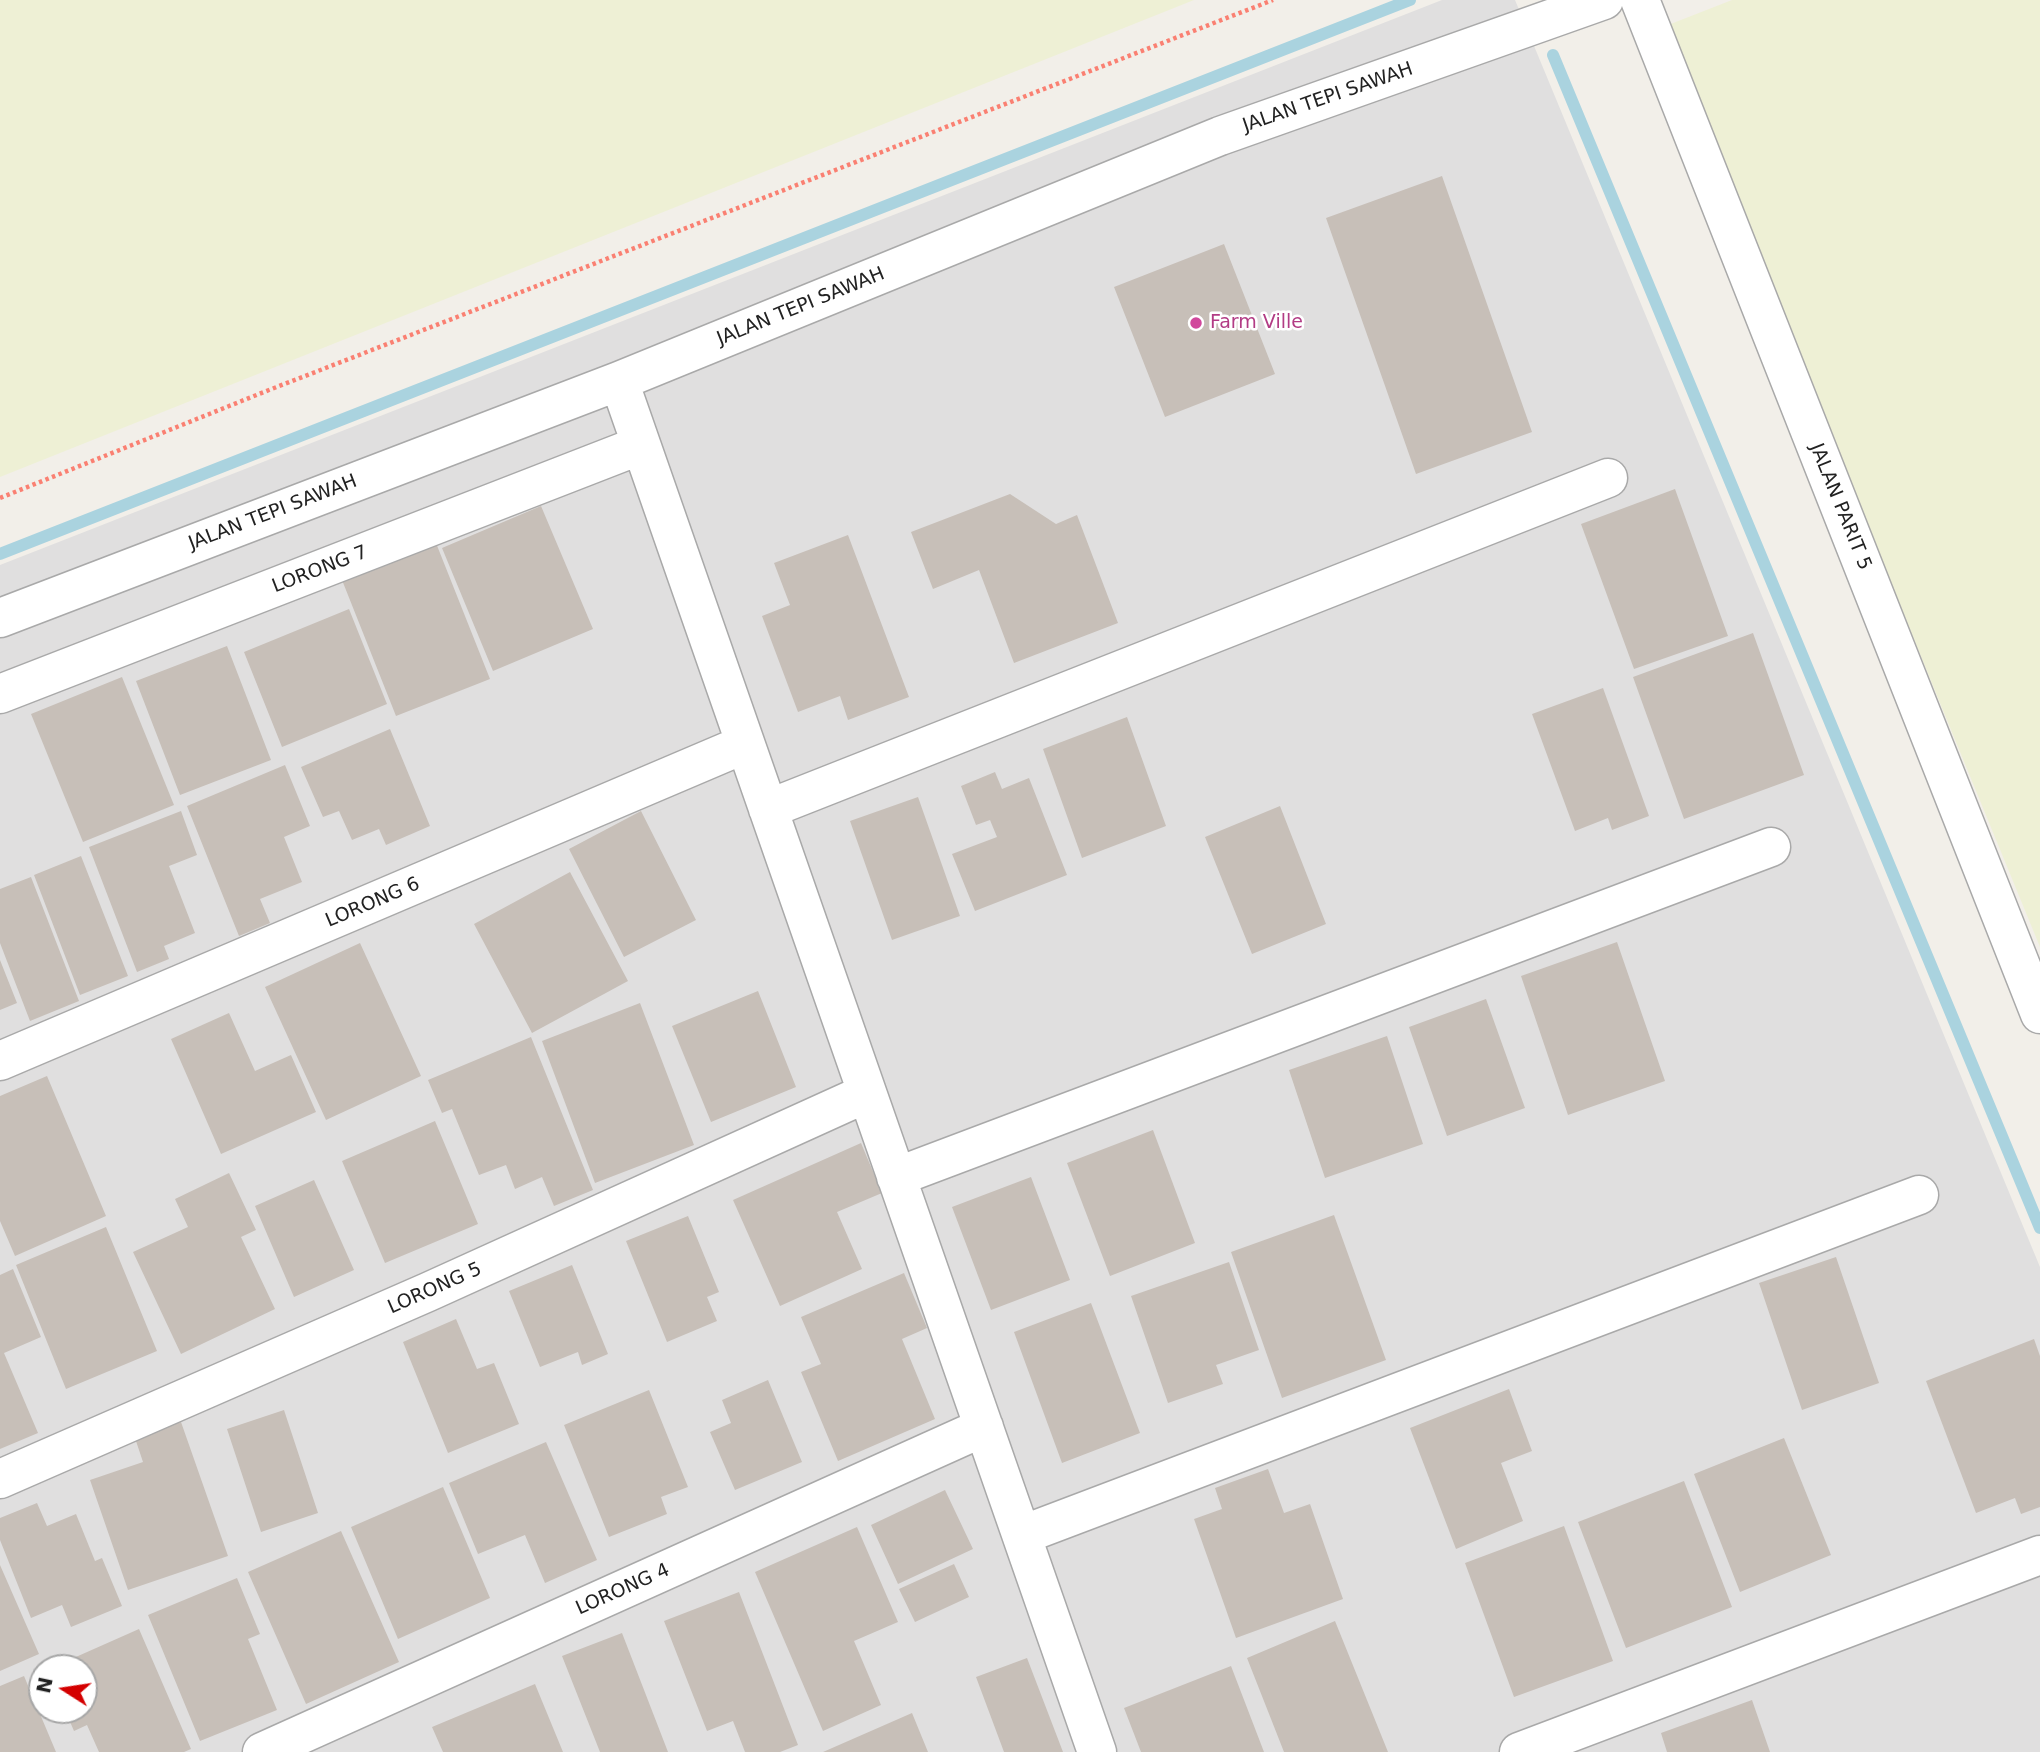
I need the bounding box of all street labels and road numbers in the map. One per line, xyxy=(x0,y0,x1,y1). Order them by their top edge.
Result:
street label: JALAN TEPI SAWAH xyxy=(1240,58,1416,138)
street label: JALAN TEPI SAWAH xyxy=(714,263,888,351)
street label: JALAN PARIT 5 xyxy=(1804,440,1876,574)
street label: JALAN TEPI SAWAH xyxy=(186,470,360,556)
street label: LORONG 7 xyxy=(269,541,371,599)
street label: LORONG 6 xyxy=(322,873,424,933)
street label: LORONG 5 xyxy=(385,1258,485,1320)
street label: LORONG 4 xyxy=(573,1559,673,1621)

